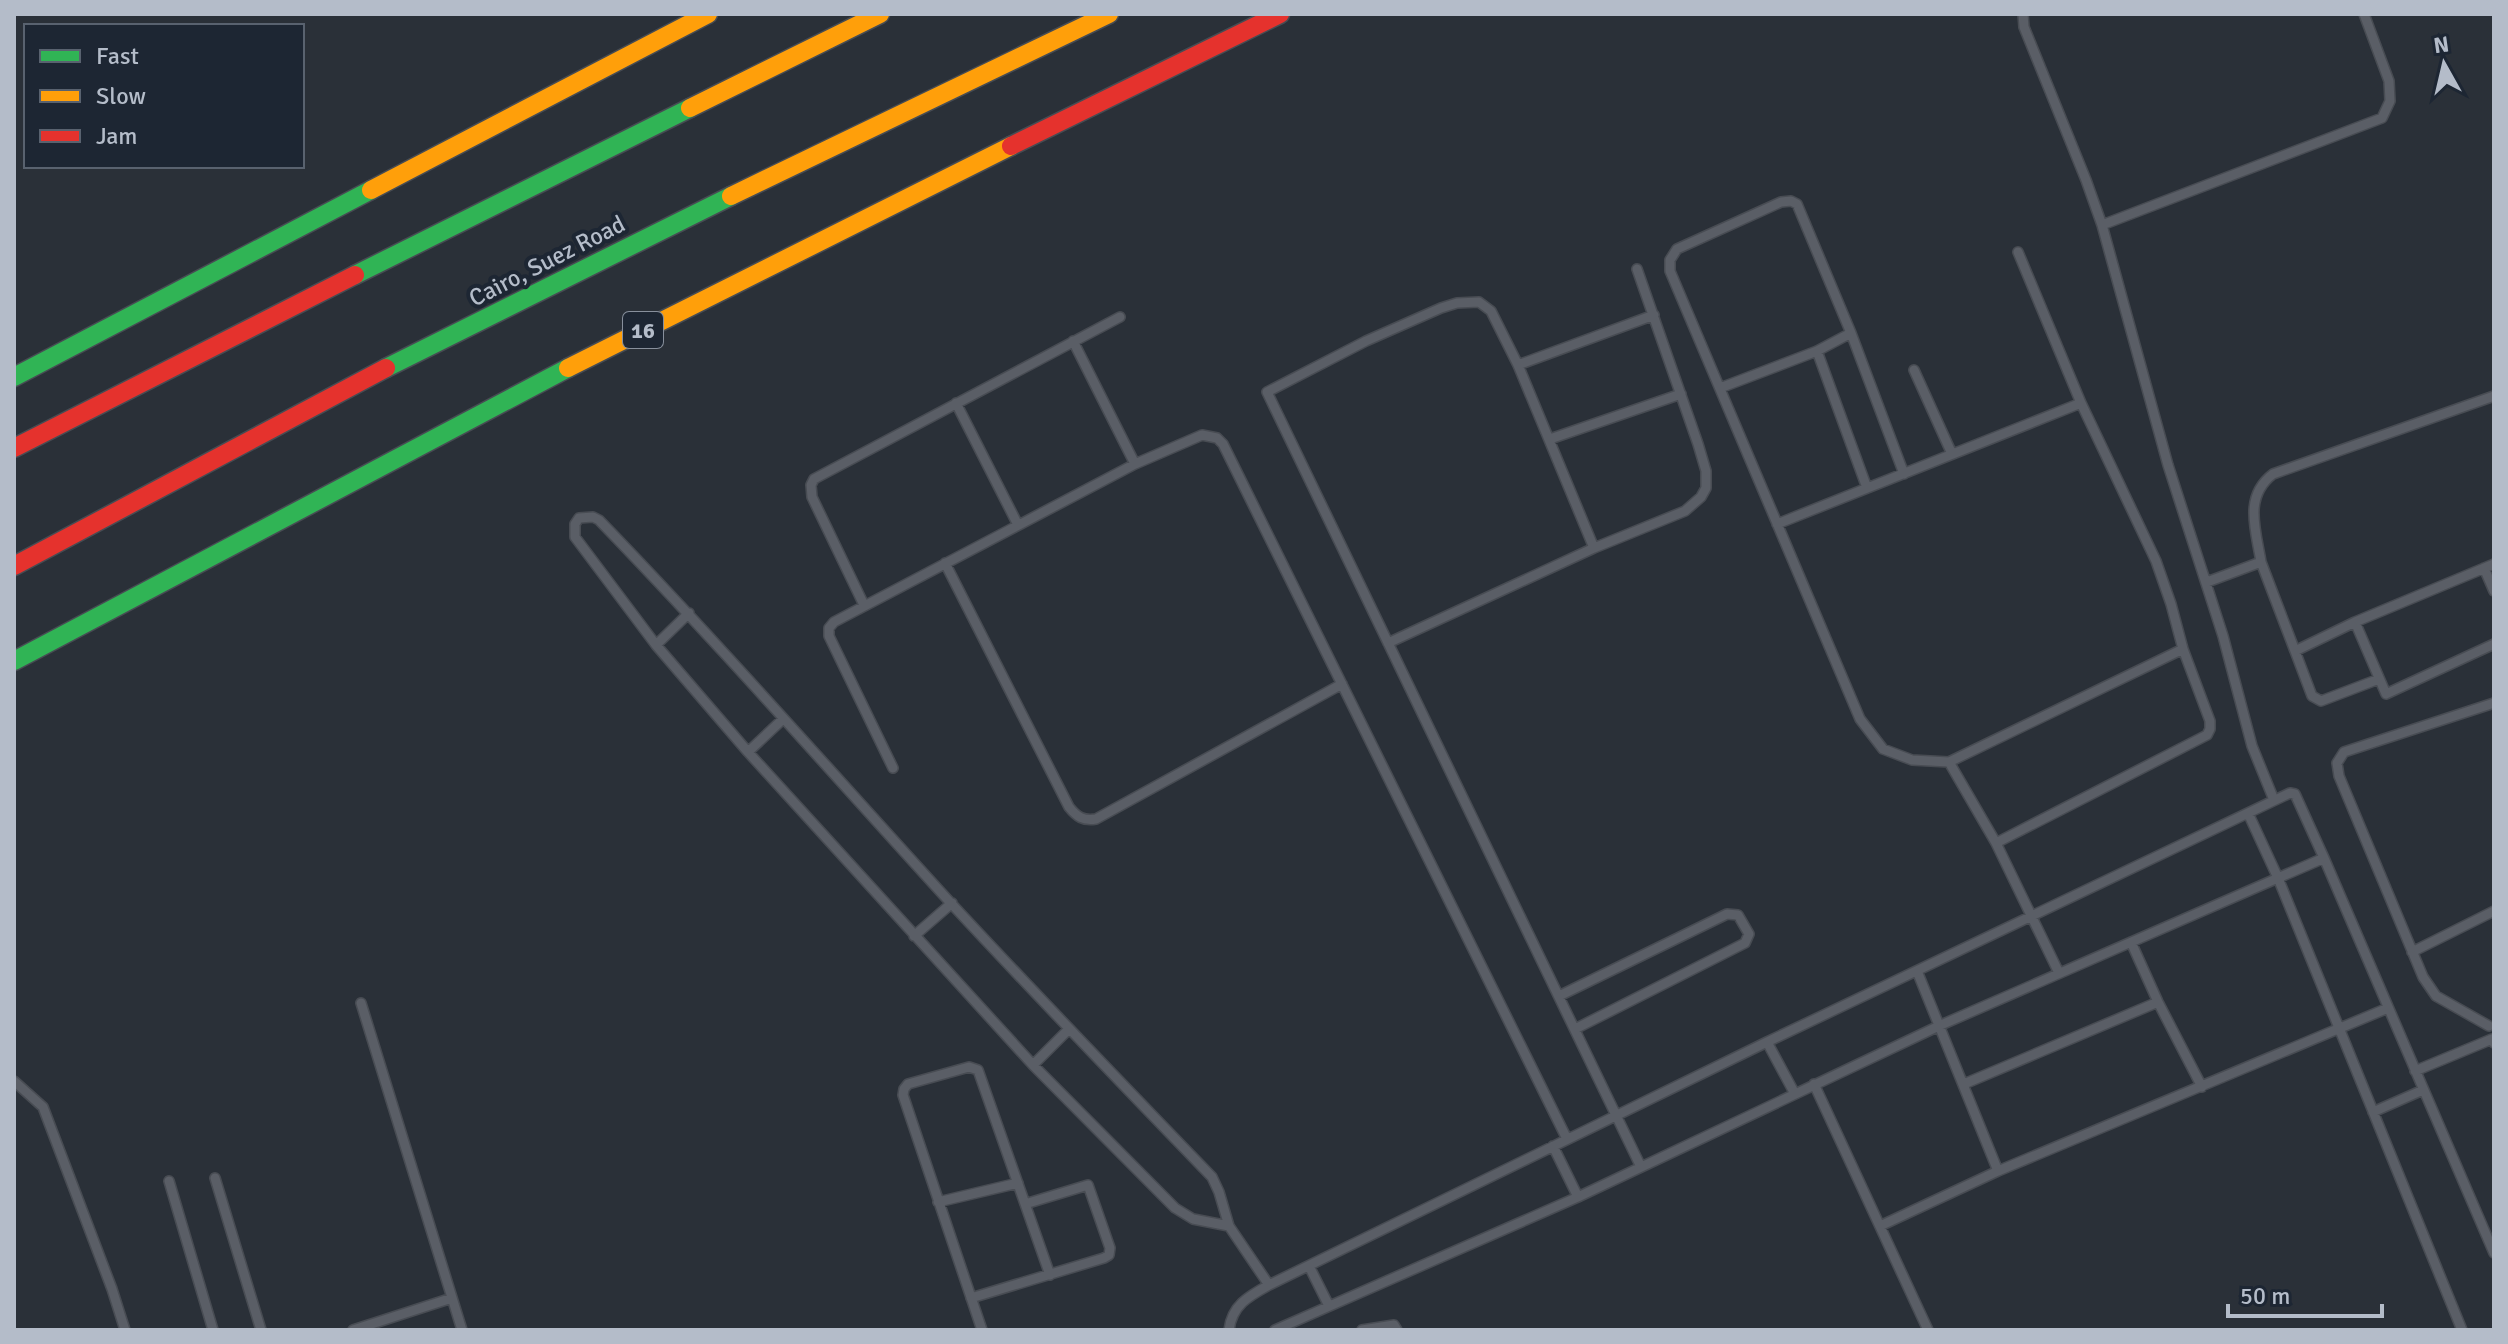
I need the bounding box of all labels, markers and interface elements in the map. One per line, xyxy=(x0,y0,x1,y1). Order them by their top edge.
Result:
legend xyxy=(24,24,304,168)
north arrow xyxy=(2404,24,2484,104)
text: N xyxy=(2432,30,2451,59)
text: Fast xyxy=(96,41,139,71)
text: Slow xyxy=(96,81,146,111)
text: Jam xyxy=(96,121,137,151)
street label: Cairo, Suez Road xyxy=(464,209,630,313)
road number: 16 xyxy=(623,312,663,348)
scale bar xyxy=(2228,1268,2382,1318)
text: 50 m xyxy=(2240,1281,2290,1311)

